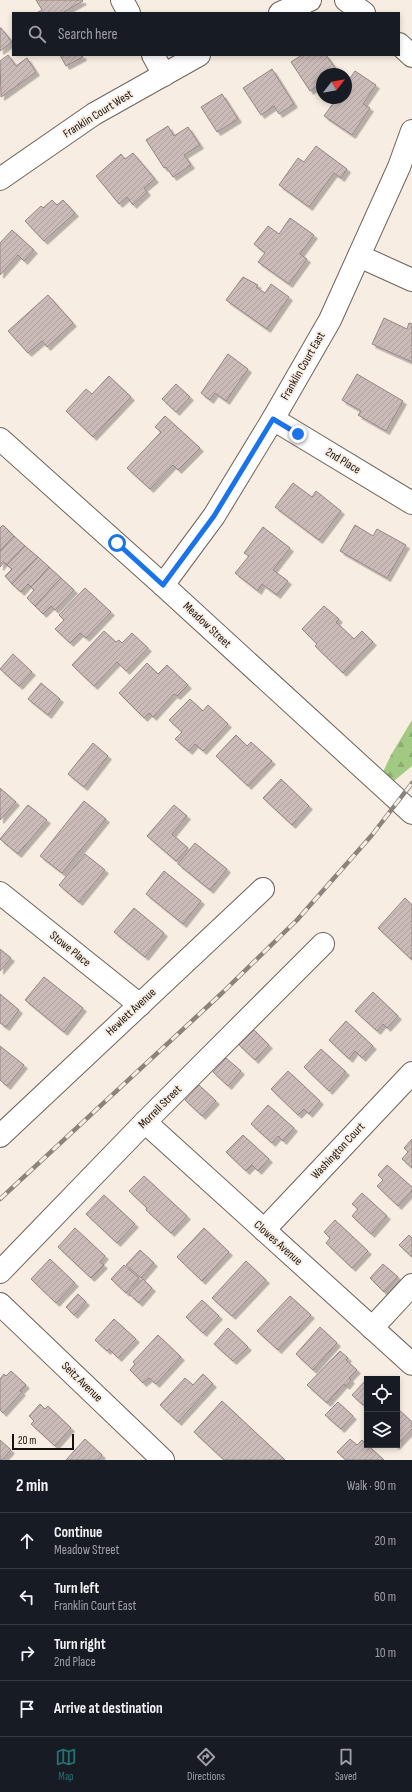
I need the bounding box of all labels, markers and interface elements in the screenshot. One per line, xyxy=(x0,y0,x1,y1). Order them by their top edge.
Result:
search box xyxy=(12,12,400,56)
icon: search xyxy=(26,23,48,45)
text: Search here xyxy=(58,25,118,44)
north arrow xyxy=(316,68,352,104)
street label: Franklin Court West xyxy=(60,86,136,141)
street label: Franklin Court East xyxy=(277,329,329,403)
route end xyxy=(289,425,307,443)
street label: 2nd Place xyxy=(323,445,363,477)
route start xyxy=(108,534,126,552)
street label: Meadow Street xyxy=(180,599,234,651)
street label: Stowe Place xyxy=(46,928,94,970)
street label: Hewlett Avenue xyxy=(103,985,159,1039)
street label: Morrell Street xyxy=(135,1082,185,1132)
street label: Washington Court xyxy=(308,1119,368,1183)
street label: Clowes Avenue xyxy=(251,1217,305,1269)
street label: Seitz Avenue xyxy=(58,1359,106,1405)
map controls xyxy=(364,1376,400,1448)
button: locate xyxy=(364,1376,400,1412)
button: layers xyxy=(364,1412,400,1448)
scale bar xyxy=(12,1432,74,1451)
text: 20 m xyxy=(18,1434,36,1447)
text: 2 min xyxy=(16,1476,48,1496)
text: Walk · 90 m xyxy=(347,1478,396,1494)
text: Continue xyxy=(54,1523,103,1542)
icon: ahead xyxy=(16,1530,38,1552)
text: 20 m xyxy=(374,1533,396,1549)
text: Meadow Street xyxy=(54,1542,120,1558)
text: Turn left xyxy=(54,1579,99,1598)
icon: left xyxy=(16,1586,38,1608)
text: 60 m xyxy=(374,1589,396,1605)
text: Franklin Court East xyxy=(54,1598,136,1614)
text: Turn right xyxy=(54,1635,106,1654)
icon: right xyxy=(16,1642,38,1664)
text: 10 m xyxy=(375,1645,396,1661)
text: 2nd Place xyxy=(54,1654,96,1670)
icon: arrive xyxy=(16,1698,38,1720)
text: Arrive at destination xyxy=(54,1699,163,1718)
tab: Map xyxy=(55,1746,77,1783)
tab: Directions xyxy=(187,1746,225,1783)
tab: Saved xyxy=(335,1746,357,1783)

